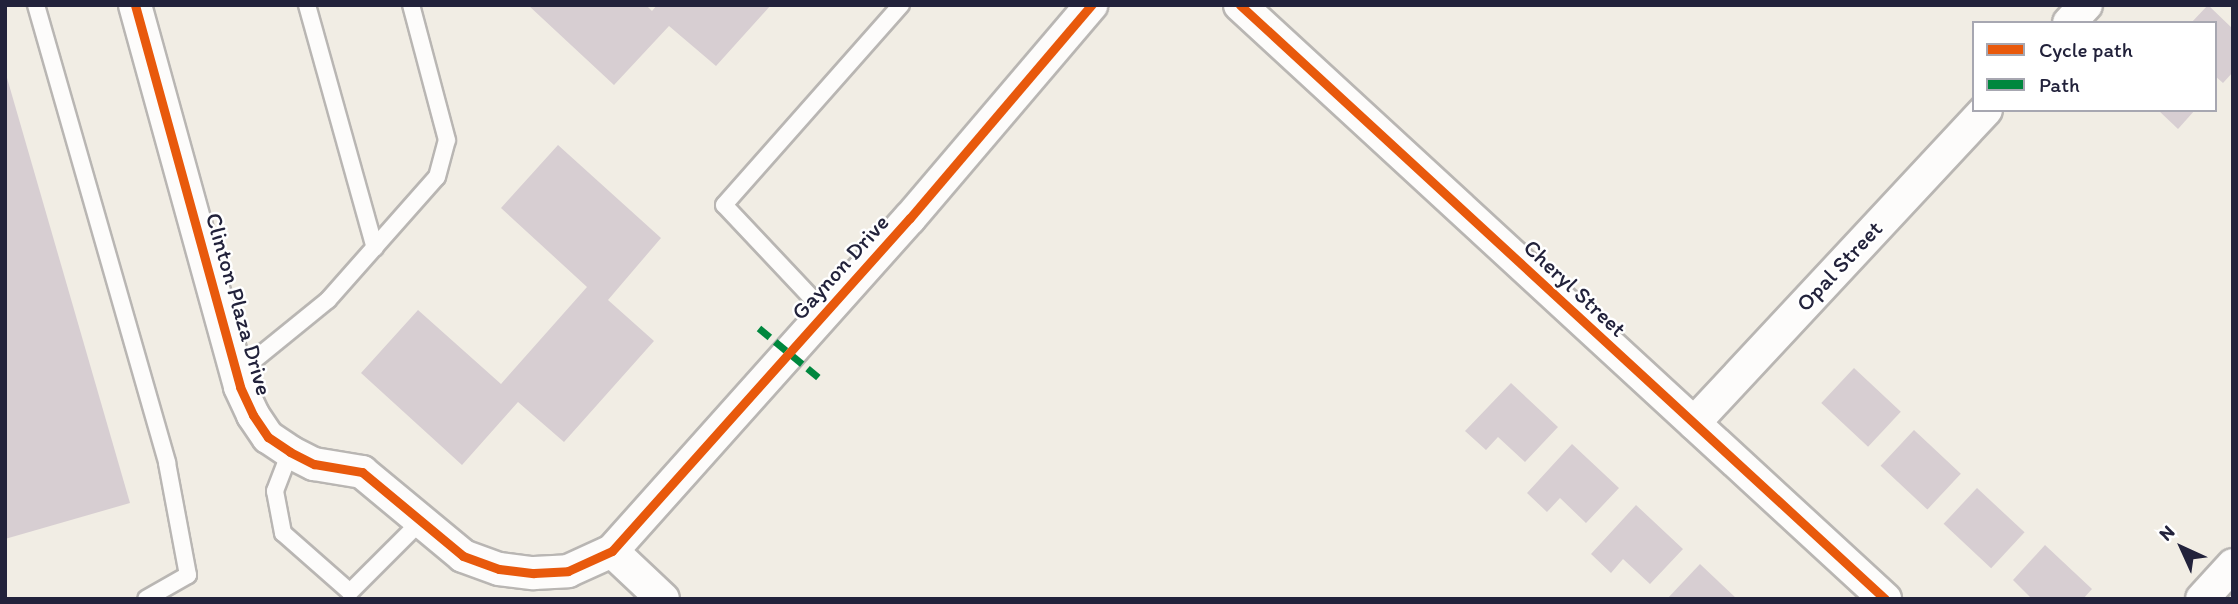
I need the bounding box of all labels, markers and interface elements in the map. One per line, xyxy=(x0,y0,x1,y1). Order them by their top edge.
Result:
legend xyxy=(1972,21,2217,112)
text: Cycle path xyxy=(2039,37,2133,62)
text: Path xyxy=(2039,72,2080,97)
street label: Gaynon Drive xyxy=(785,209,895,325)
street label: Clinton Plaza Drive xyxy=(200,210,278,398)
street label: Opal Street xyxy=(1790,215,1888,317)
street label: Cheryl Street xyxy=(1518,234,1632,342)
north arrow xyxy=(2147,513,2217,583)
text: N xyxy=(2154,520,2179,545)

